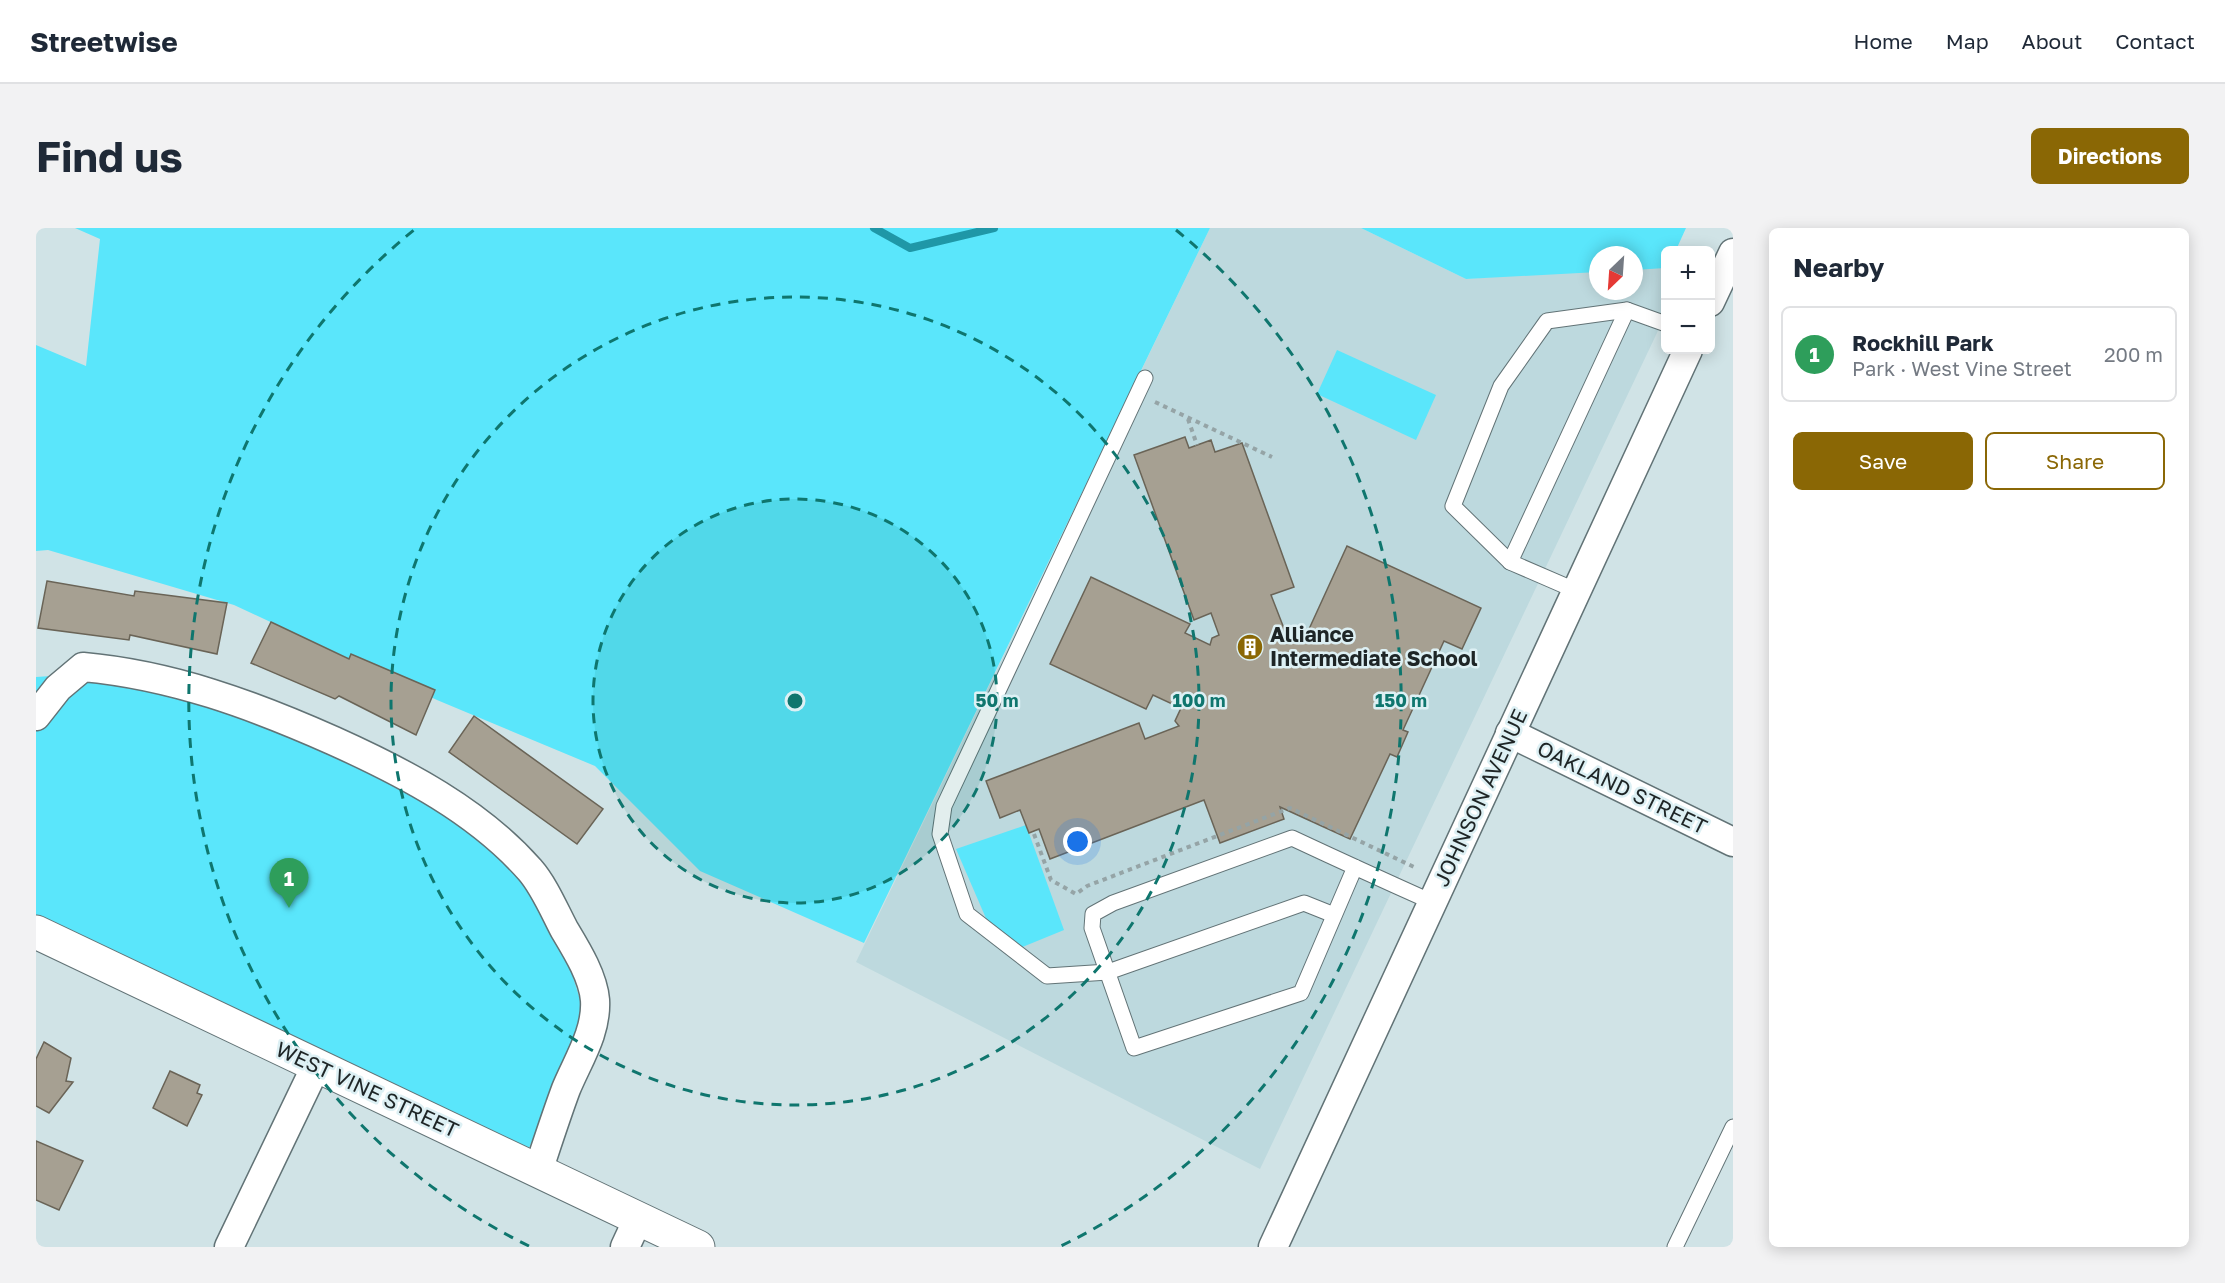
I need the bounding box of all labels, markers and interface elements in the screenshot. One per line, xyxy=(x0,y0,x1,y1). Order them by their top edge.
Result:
text: Streetwise xyxy=(30,25,178,58)
text: Home xyxy=(1853,28,1913,54)
text: Map xyxy=(1946,28,1989,54)
text: About xyxy=(2022,28,2082,54)
text: Contact xyxy=(2115,28,2195,54)
button: Directions xyxy=(2031,128,2189,184)
text: Find us xyxy=(36,131,183,181)
north arrow xyxy=(1589,246,1643,300)
map controls xyxy=(1661,246,1715,354)
button: + xyxy=(1661,246,1715,300)
text: Nearby xyxy=(1793,252,1884,283)
button: − xyxy=(1661,300,1715,354)
text: Rockhill Park xyxy=(1852,329,1994,356)
text: 1 xyxy=(1809,342,1820,366)
text: 200 m xyxy=(2104,342,2163,366)
text: Park · West Vine Street xyxy=(1852,356,2072,380)
button: Save xyxy=(1793,432,1973,490)
button: Share xyxy=(1985,432,2165,490)
place label: Alliance Intermediate School xyxy=(1270,621,1478,671)
building icon: Alliance Intermediate School xyxy=(1235,632,1265,662)
text: 50 m xyxy=(976,689,1018,711)
text: 100 m xyxy=(1173,689,1225,711)
text: 150 m xyxy=(1375,689,1427,711)
centre of rings xyxy=(785,691,805,711)
street label: JOHNSON AVENUE xyxy=(1428,705,1533,890)
street label: OAKLAND STREET xyxy=(1533,735,1712,839)
your location xyxy=(1063,827,1092,856)
pin: 1 xyxy=(270,858,308,908)
street label: WEST VINE STREET xyxy=(272,1035,463,1143)

